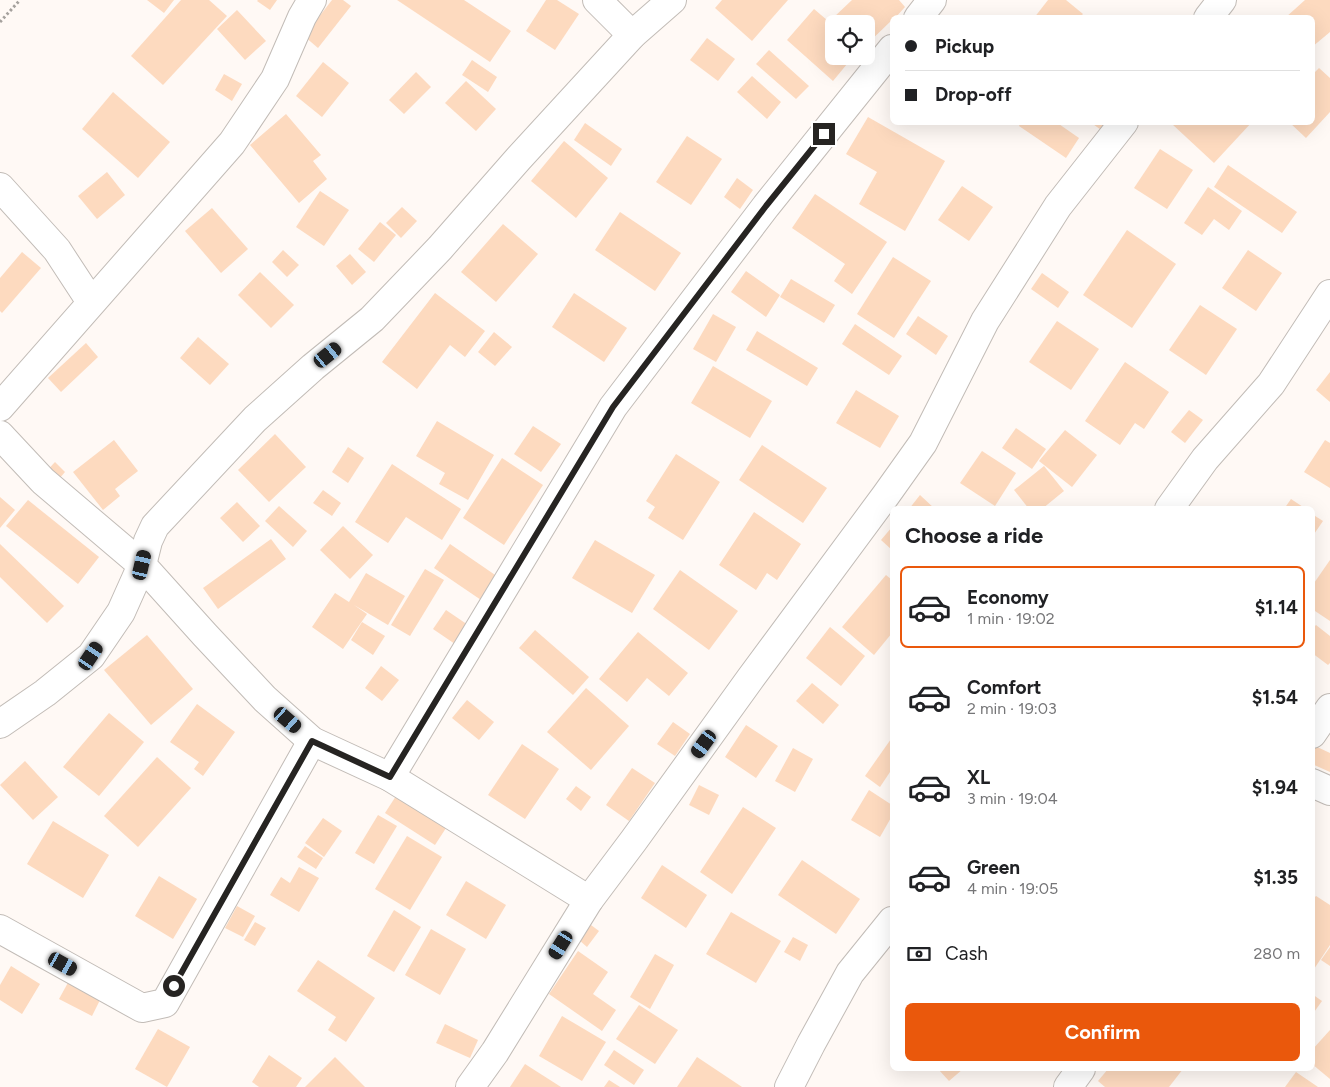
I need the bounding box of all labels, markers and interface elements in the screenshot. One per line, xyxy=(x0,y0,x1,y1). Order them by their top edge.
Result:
map controls xyxy=(825,15,875,65)
button: locate xyxy=(825,15,875,65)
text: Pickup xyxy=(935,35,994,58)
text: Drop-off xyxy=(935,83,1012,106)
route end xyxy=(813,123,835,145)
car xyxy=(311,340,344,370)
text: Choose a ride xyxy=(905,522,1043,549)
car xyxy=(131,549,152,581)
icon: car xyxy=(907,585,952,630)
text: Economy xyxy=(967,586,1049,609)
text: $1.14 xyxy=(1255,596,1298,619)
text: 1 min · 19:02 xyxy=(967,609,1055,628)
car xyxy=(76,639,105,673)
icon: car xyxy=(907,675,952,720)
text: Comfort xyxy=(967,676,1042,699)
text: $1.54 xyxy=(1252,686,1298,709)
text: 2 min · 19:03 xyxy=(967,699,1057,718)
car xyxy=(271,704,304,736)
car xyxy=(689,727,718,761)
icon: car xyxy=(907,765,952,810)
text: XL xyxy=(967,766,990,789)
text: $1.94 xyxy=(1252,776,1298,799)
text: 3 min · 19:04 xyxy=(967,789,1058,808)
icon: car xyxy=(907,855,952,900)
text: Green xyxy=(967,856,1020,879)
text: $1.35 xyxy=(1253,866,1298,889)
text: 4 min · 19:05 xyxy=(967,879,1058,898)
car xyxy=(546,928,575,962)
icon: cash xyxy=(905,940,933,968)
text: Cash xyxy=(945,942,988,965)
text: 280 m xyxy=(1253,944,1300,963)
car xyxy=(46,950,79,978)
route start xyxy=(163,975,185,997)
button: Confirm xyxy=(905,1003,1300,1061)

